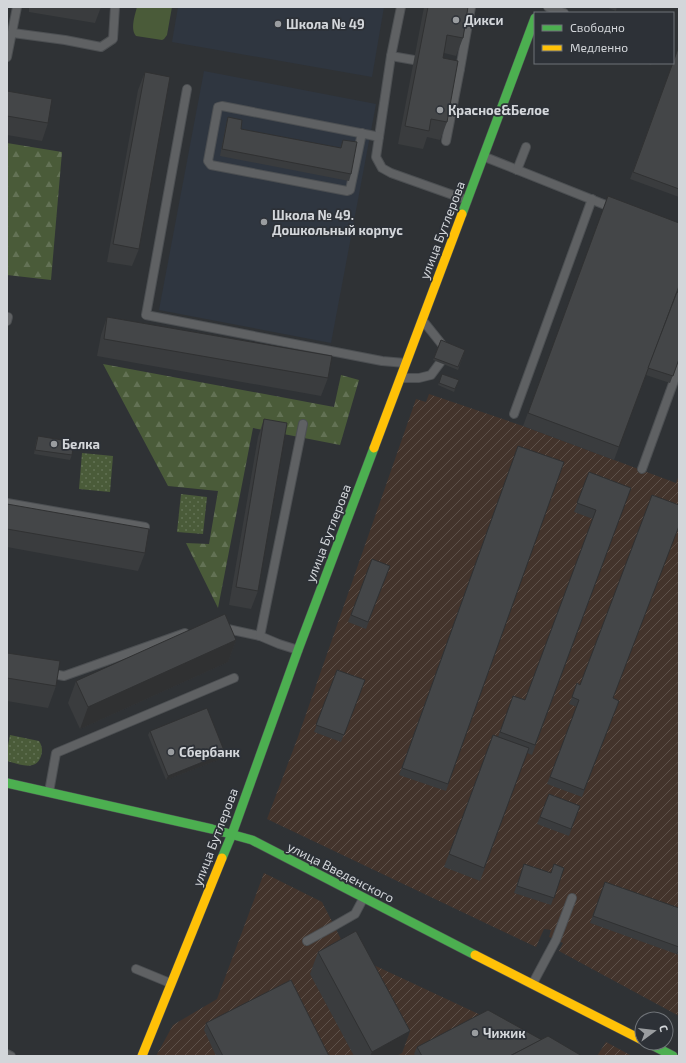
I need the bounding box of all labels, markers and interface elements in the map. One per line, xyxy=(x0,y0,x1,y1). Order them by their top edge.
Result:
place label: Дикси xyxy=(464,12,503,28)
legend xyxy=(534,12,674,64)
marker: Дикси xyxy=(451,15,461,25)
place label: Школа № 49 xyxy=(286,16,365,32)
marker: Школа № 49 xyxy=(273,19,283,29)
text: Свободно xyxy=(570,20,625,34)
text: Медленно xyxy=(570,40,628,54)
place label: Красное&Белое xyxy=(448,102,549,118)
marker: Красное&Белое xyxy=(435,105,445,115)
street label: улица Бутлерова xyxy=(416,179,468,281)
place label: Школа № 49. Дошкольный корпус xyxy=(272,207,403,238)
marker: Школа № 49. Дошкольный корпус xyxy=(259,217,269,227)
place label: Белка xyxy=(62,436,100,452)
marker: Белка xyxy=(49,439,59,449)
street label: улица Бутлерова xyxy=(302,482,354,584)
place label: Сбербанк xyxy=(179,744,241,760)
marker: Сбербанк xyxy=(166,747,176,757)
street label: улица Бутлерова xyxy=(189,786,241,888)
street label: улица Введенского xyxy=(285,838,397,906)
north arrow xyxy=(634,1011,674,1051)
text: С xyxy=(657,1023,671,1034)
place label: Чижик xyxy=(483,1025,526,1041)
marker: Чижик xyxy=(470,1028,480,1038)

